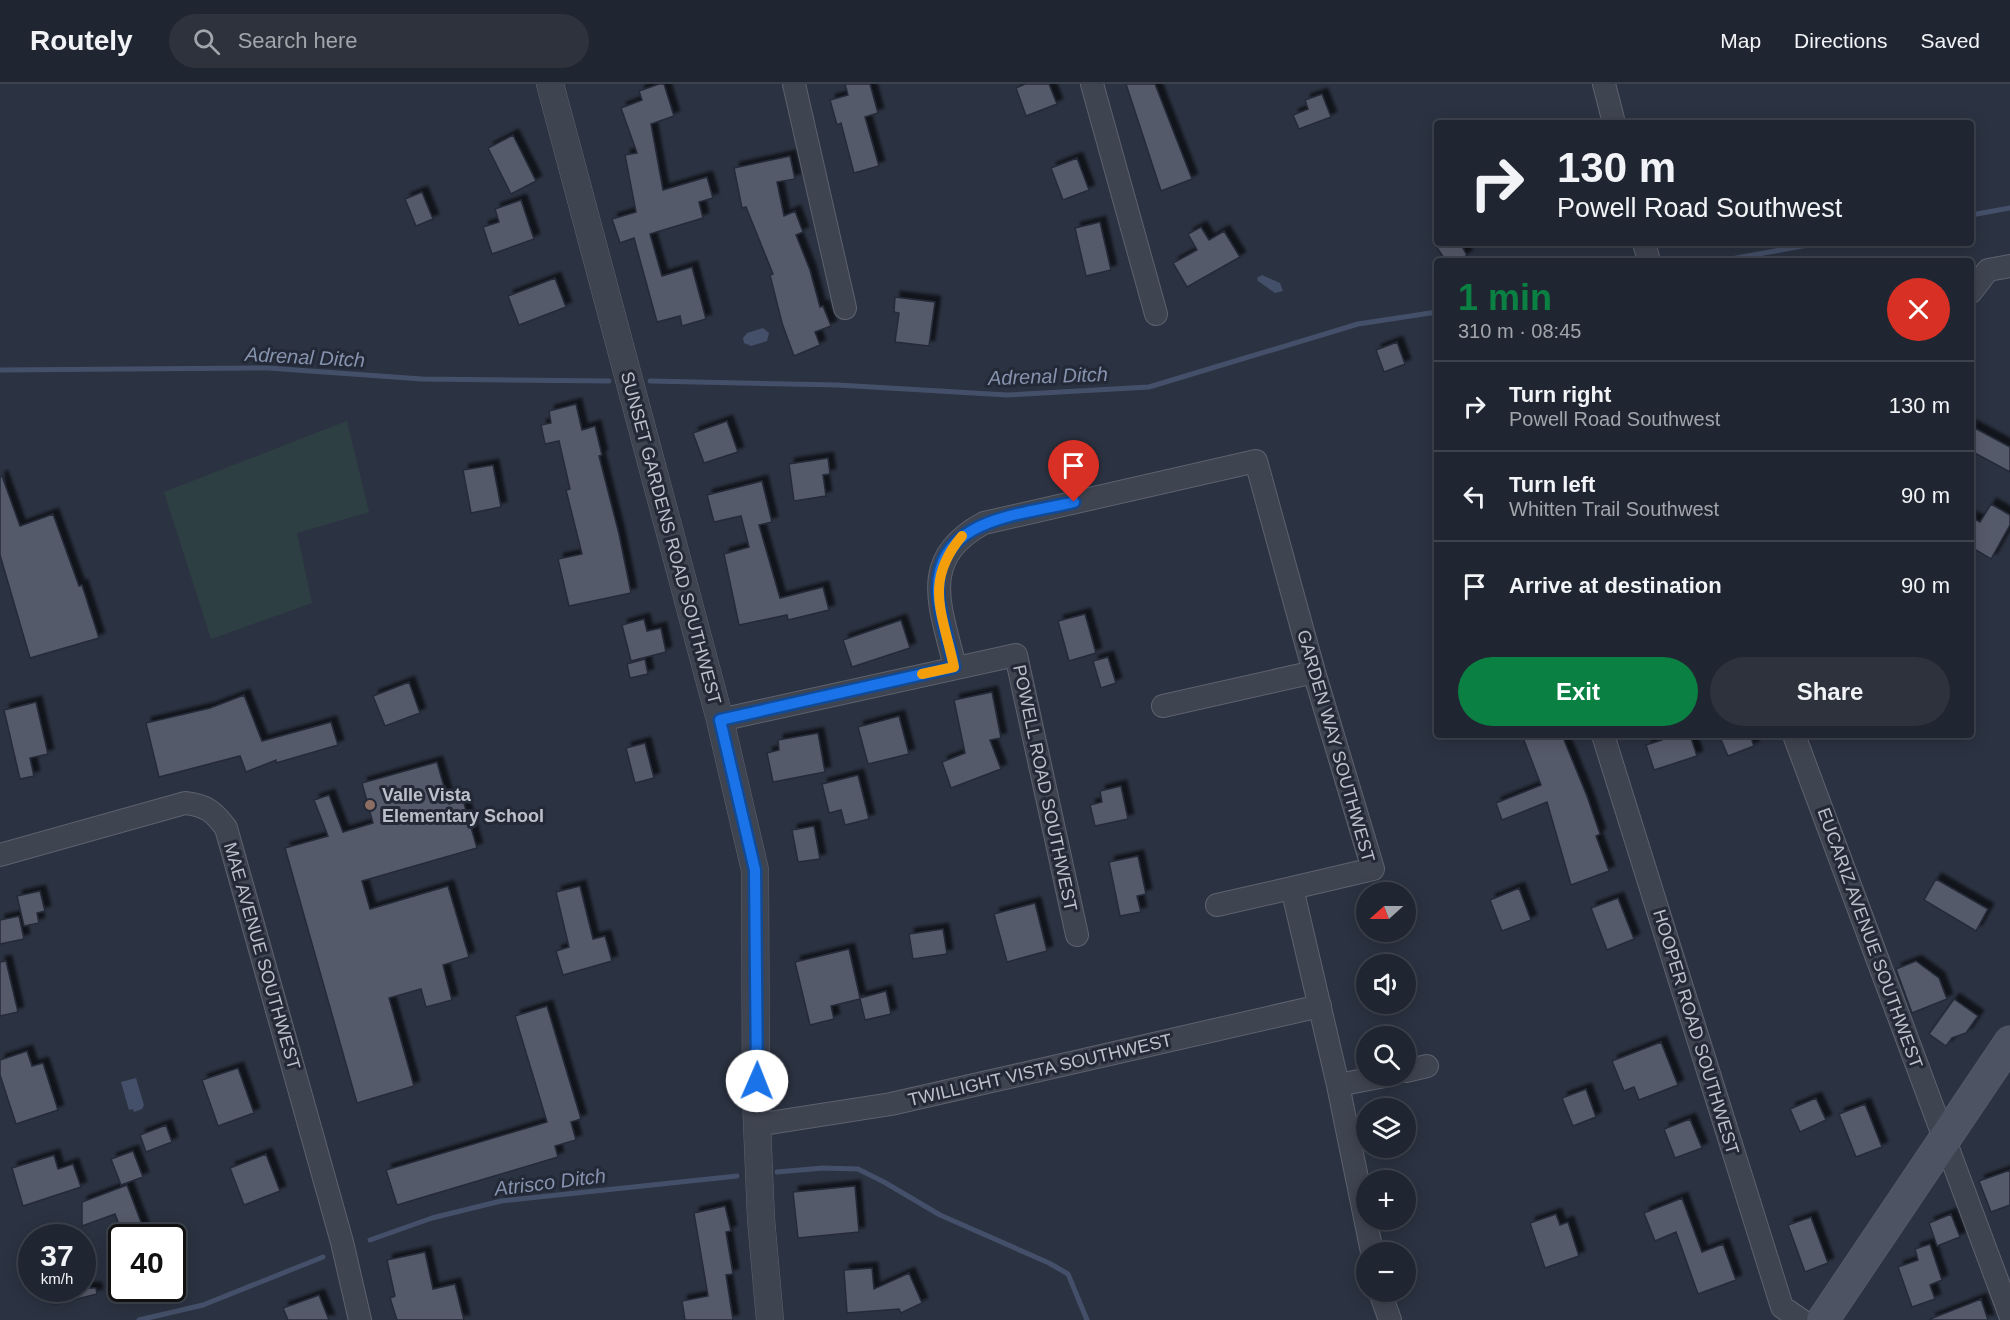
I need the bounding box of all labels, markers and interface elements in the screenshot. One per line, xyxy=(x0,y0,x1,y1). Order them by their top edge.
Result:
search box xyxy=(169,14,589,68)
text: Routely xyxy=(30,25,133,56)
icon: search xyxy=(190,25,223,58)
text: Search here xyxy=(238,28,358,53)
text: Map xyxy=(1720,29,1761,52)
text: Directions xyxy=(1794,29,1887,52)
text: Saved xyxy=(1920,29,1980,52)
icon: right xyxy=(1458,144,1536,222)
text: 130 m xyxy=(1557,144,1676,191)
text: Powell Road Southwest xyxy=(1557,193,1842,223)
text: 1 min xyxy=(1458,277,1552,318)
button: close xyxy=(1887,278,1950,341)
text: 310 m · 08:45 xyxy=(1458,320,1581,342)
water label: Adrenal Ditch xyxy=(243,343,366,371)
water label: Adrenal Ditch xyxy=(987,363,1108,389)
street label: SUNSET GARDENS ROAD SOUTHWEST xyxy=(617,369,725,707)
text: Turn right xyxy=(1509,382,1611,407)
icon: right xyxy=(1458,390,1491,423)
text: 130 m xyxy=(1889,393,1950,418)
text: Powell Road Southwest xyxy=(1509,408,1720,430)
pin xyxy=(1048,440,1099,502)
icon: arrive xyxy=(1057,449,1090,482)
text: Turn left xyxy=(1509,472,1595,497)
icon: left xyxy=(1458,480,1491,513)
text: 90 m xyxy=(1901,483,1950,508)
text: Whitten Trail Southwest xyxy=(1509,498,1719,520)
icon: arrive xyxy=(1458,570,1491,603)
text: Arrive at destination xyxy=(1509,573,1722,598)
text: 90 m xyxy=(1901,573,1950,598)
street label: GARDEN WAY SOUTHWEST xyxy=(1293,628,1379,864)
button: Exit xyxy=(1458,657,1698,726)
button: Share xyxy=(1710,657,1950,726)
street label: POWELL ROAD SOUTHWEST xyxy=(1009,663,1081,913)
place label: Valle Vista Elementary School xyxy=(382,785,544,826)
marker: Valle Vista Elementary School xyxy=(363,798,377,812)
street label: EUCARIZ AVENUE SOUTHWEST xyxy=(1813,805,1927,1071)
street label: MAE AVENUE SOUTHWEST xyxy=(220,840,304,1072)
north arrow xyxy=(1356,882,1416,942)
map controls xyxy=(1356,882,1416,1302)
street label: HOOPER ROAD SOUTHWEST xyxy=(1649,907,1743,1157)
button: sound xyxy=(1356,954,1416,1014)
button: search xyxy=(1356,1026,1416,1086)
street label: TWILLIGHT VISTA SOUTHWEST xyxy=(906,1030,1174,1110)
position arrow xyxy=(725,1049,789,1113)
button: layers xyxy=(1356,1098,1416,1158)
water label: Atrisco Ditch xyxy=(492,1164,607,1200)
button: + xyxy=(1356,1170,1416,1230)
speed limit sign: 40 xyxy=(108,1224,186,1302)
text: 37 xyxy=(40,1239,74,1272)
button: − xyxy=(1356,1242,1416,1302)
text: km/h xyxy=(41,1270,73,1287)

